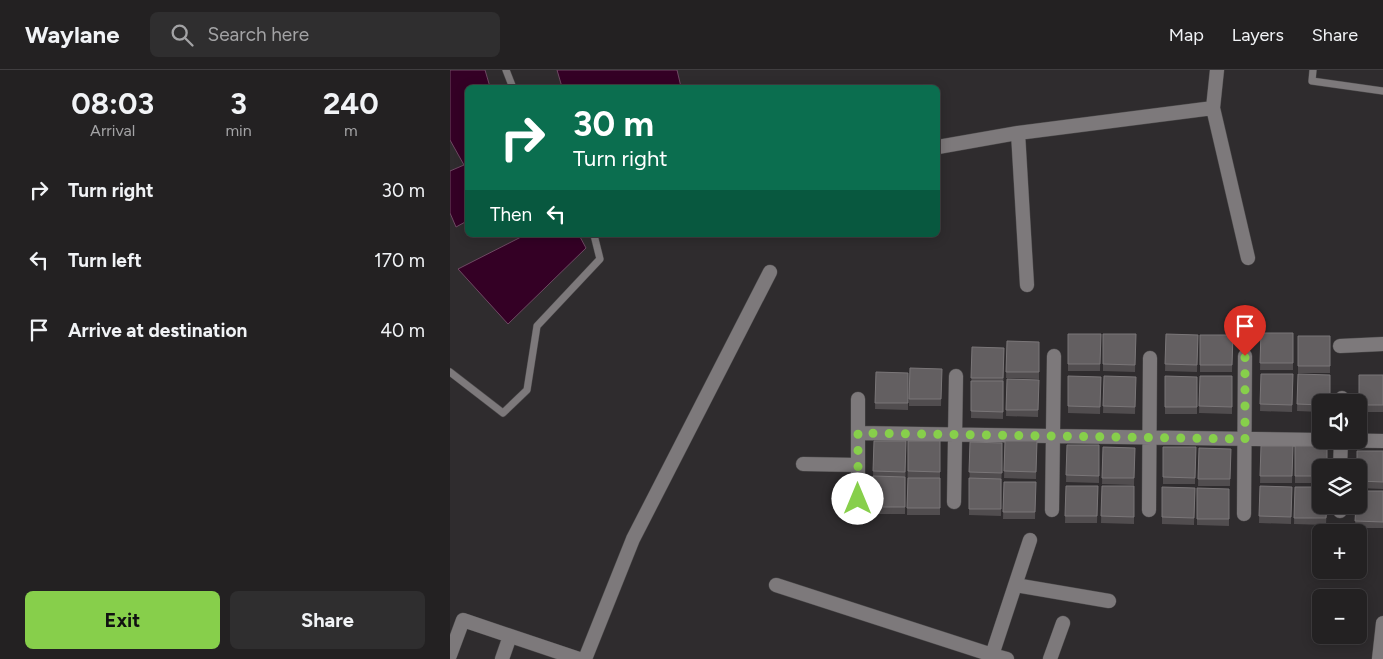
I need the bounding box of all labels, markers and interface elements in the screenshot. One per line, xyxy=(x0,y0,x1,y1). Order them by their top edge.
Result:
search box xyxy=(150,12,500,57)
text: Waylane xyxy=(25,20,120,49)
icon: search xyxy=(168,21,196,49)
text: Search here xyxy=(208,23,309,46)
text: Map xyxy=(1169,24,1204,46)
text: Layers xyxy=(1232,24,1284,46)
text: Share xyxy=(1312,24,1358,46)
text: 08:03 xyxy=(71,85,154,122)
text: 3 xyxy=(230,85,247,122)
text: 240 xyxy=(323,85,379,122)
text: 30 m xyxy=(573,103,654,145)
icon: right xyxy=(490,105,555,170)
text: Arrival xyxy=(90,121,135,140)
text: min xyxy=(225,121,252,140)
text: m xyxy=(344,121,358,140)
text: Turn right xyxy=(573,145,668,172)
icon: right xyxy=(25,176,53,204)
text: Turn right xyxy=(68,179,154,202)
text: 30 m xyxy=(382,179,425,202)
icon: left xyxy=(542,200,570,228)
text: Then xyxy=(490,203,532,226)
icon: left xyxy=(25,246,53,274)
text: Turn left xyxy=(68,249,142,272)
text: 170 m xyxy=(374,249,425,272)
pin xyxy=(1224,305,1266,356)
icon: arrive xyxy=(1231,312,1259,340)
icon: arrive xyxy=(25,316,53,344)
text: Arrive at destination xyxy=(68,319,247,342)
text: 40 m xyxy=(380,319,425,342)
map controls xyxy=(1312,394,1367,644)
button: sound xyxy=(1312,394,1367,449)
button: layers xyxy=(1312,459,1367,514)
position arrow xyxy=(831,472,883,524)
button: + xyxy=(1312,524,1367,579)
button: − xyxy=(1312,589,1367,644)
button: Exit xyxy=(25,591,220,649)
button: Share xyxy=(230,591,425,649)

